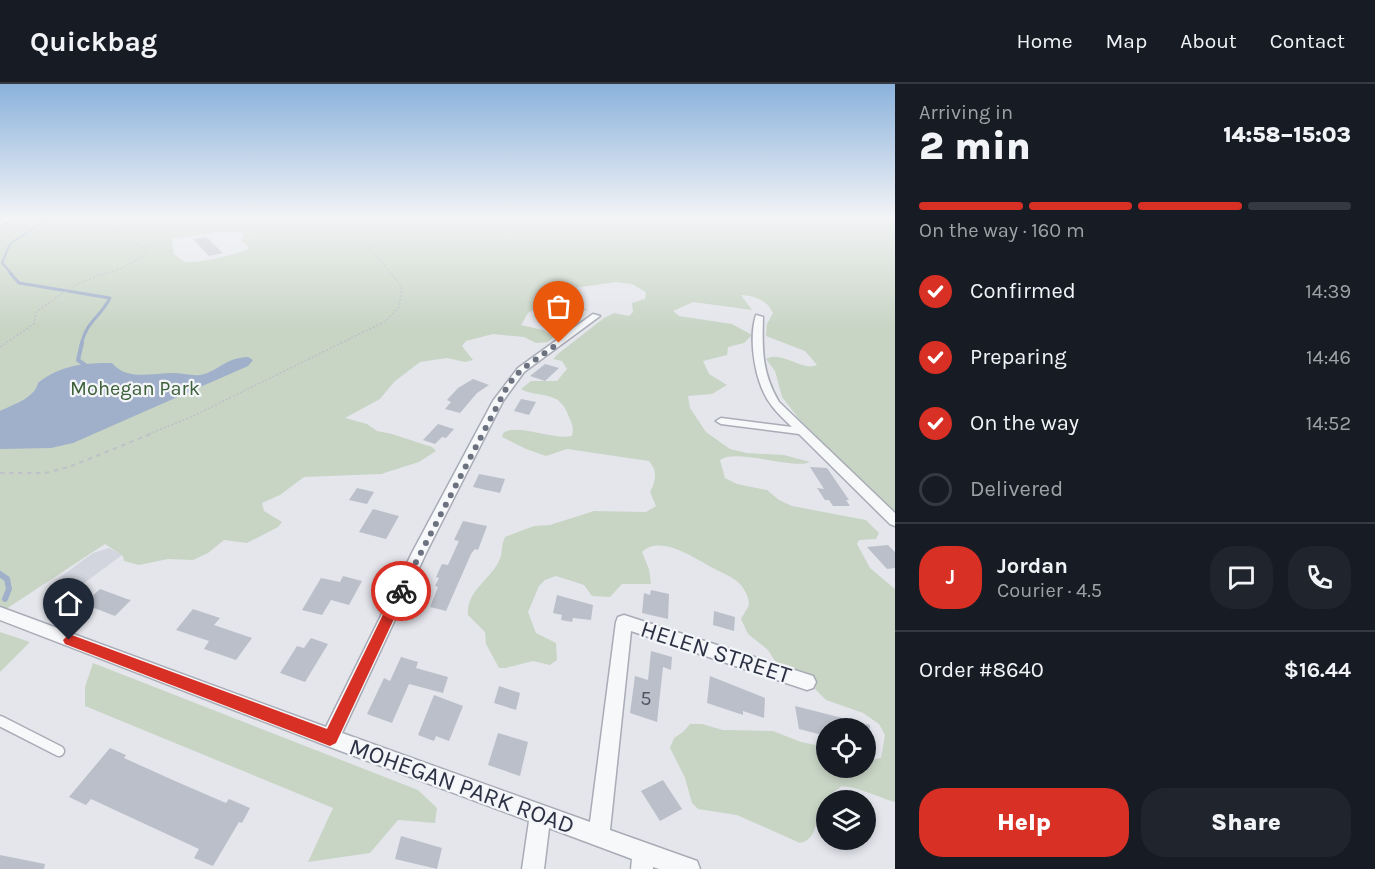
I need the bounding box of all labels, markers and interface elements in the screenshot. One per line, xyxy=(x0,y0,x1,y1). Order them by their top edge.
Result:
text: Quickbag xyxy=(30,25,157,58)
text: Home xyxy=(1017,29,1073,53)
text: Map xyxy=(1106,29,1147,53)
text: About xyxy=(1180,29,1237,53)
text: Contact xyxy=(1270,29,1345,53)
text: Arriving in xyxy=(919,101,1013,124)
text: 14:58–15:03 xyxy=(1223,122,1351,148)
text: 2 min xyxy=(919,123,1031,169)
text: On the way · 160 m xyxy=(919,219,1085,242)
icon: check xyxy=(919,275,952,308)
text: Confirmed xyxy=(970,278,1076,304)
text: 14:39 xyxy=(1305,280,1351,303)
pin xyxy=(533,281,584,343)
icon: bag xyxy=(542,290,575,323)
icon: check xyxy=(919,341,952,374)
text: Preparing xyxy=(970,344,1067,370)
text: 14:46 xyxy=(1306,346,1351,369)
park label: Mohegan Park xyxy=(70,377,200,400)
icon: check xyxy=(919,407,952,440)
text: On the way xyxy=(970,410,1079,436)
text: 14:52 xyxy=(1306,412,1351,435)
text: Delivered xyxy=(970,476,1063,502)
button: chat xyxy=(1210,546,1273,609)
button: phone xyxy=(1288,546,1351,609)
text: Jordan xyxy=(997,553,1068,579)
courier xyxy=(371,561,431,621)
text: J xyxy=(946,564,955,590)
icon: bike xyxy=(385,575,418,608)
pin xyxy=(43,578,94,640)
text: Courier · 4.5 xyxy=(997,579,1102,602)
icon: home xyxy=(52,587,85,620)
street label: HELEN STREET xyxy=(637,614,795,690)
text: Order #8640 xyxy=(919,657,1044,683)
text: $16.44 xyxy=(1284,657,1351,683)
house number: 5 xyxy=(640,687,652,710)
map controls xyxy=(816,718,876,850)
button: locate xyxy=(816,718,876,778)
street label: MOHEGAN PARK ROAD xyxy=(346,732,578,840)
button: Help xyxy=(919,788,1129,857)
button: Share xyxy=(1141,788,1351,857)
button: layers xyxy=(816,790,876,850)

